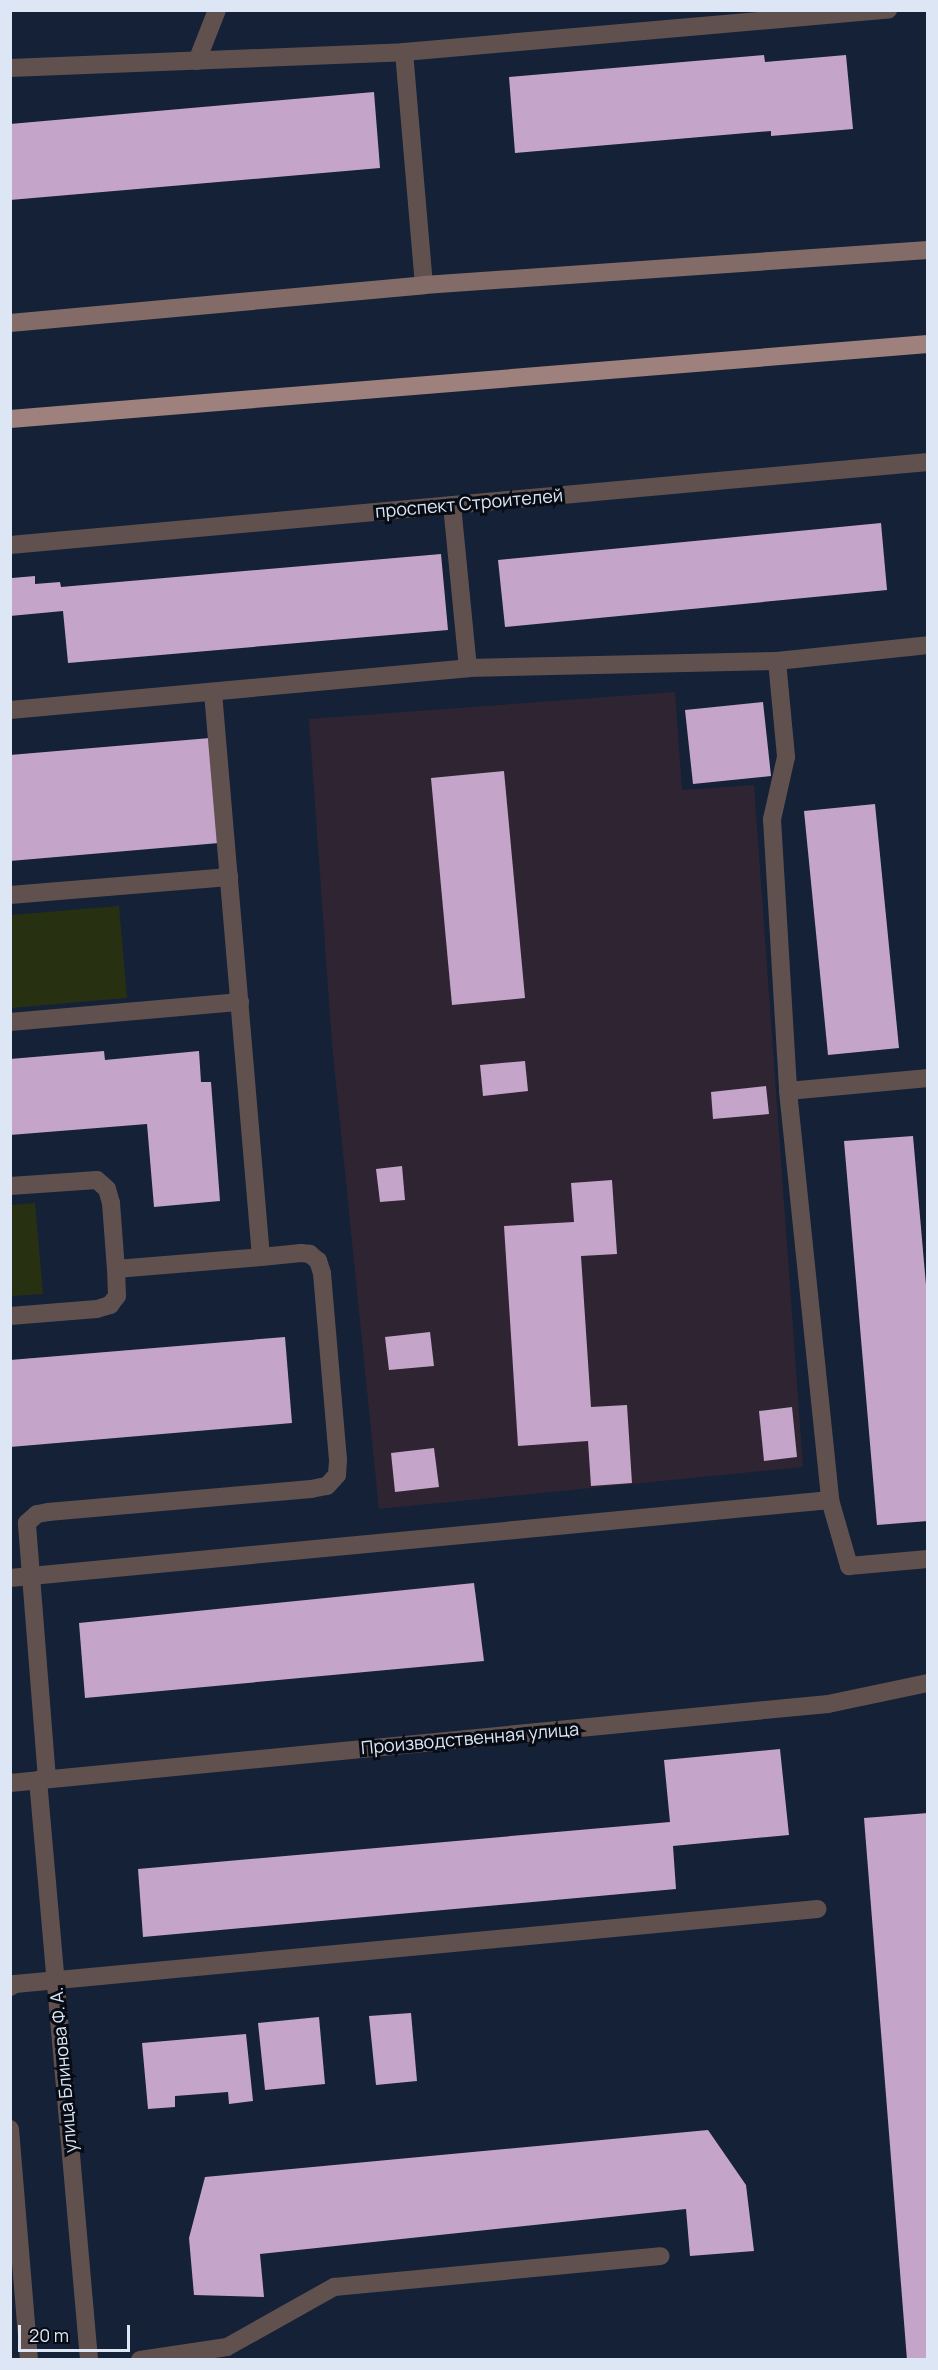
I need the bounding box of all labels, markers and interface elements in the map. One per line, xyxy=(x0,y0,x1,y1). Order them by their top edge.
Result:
street label: проспект Строителей xyxy=(374,484,564,522)
street label: Производственная улица xyxy=(360,1718,580,1758)
street label: улица Блинова Ф. А. xyxy=(45,1986,81,2154)
scale bar xyxy=(21,2313,134,2351)
text: 20 m xyxy=(29,2323,69,2347)

